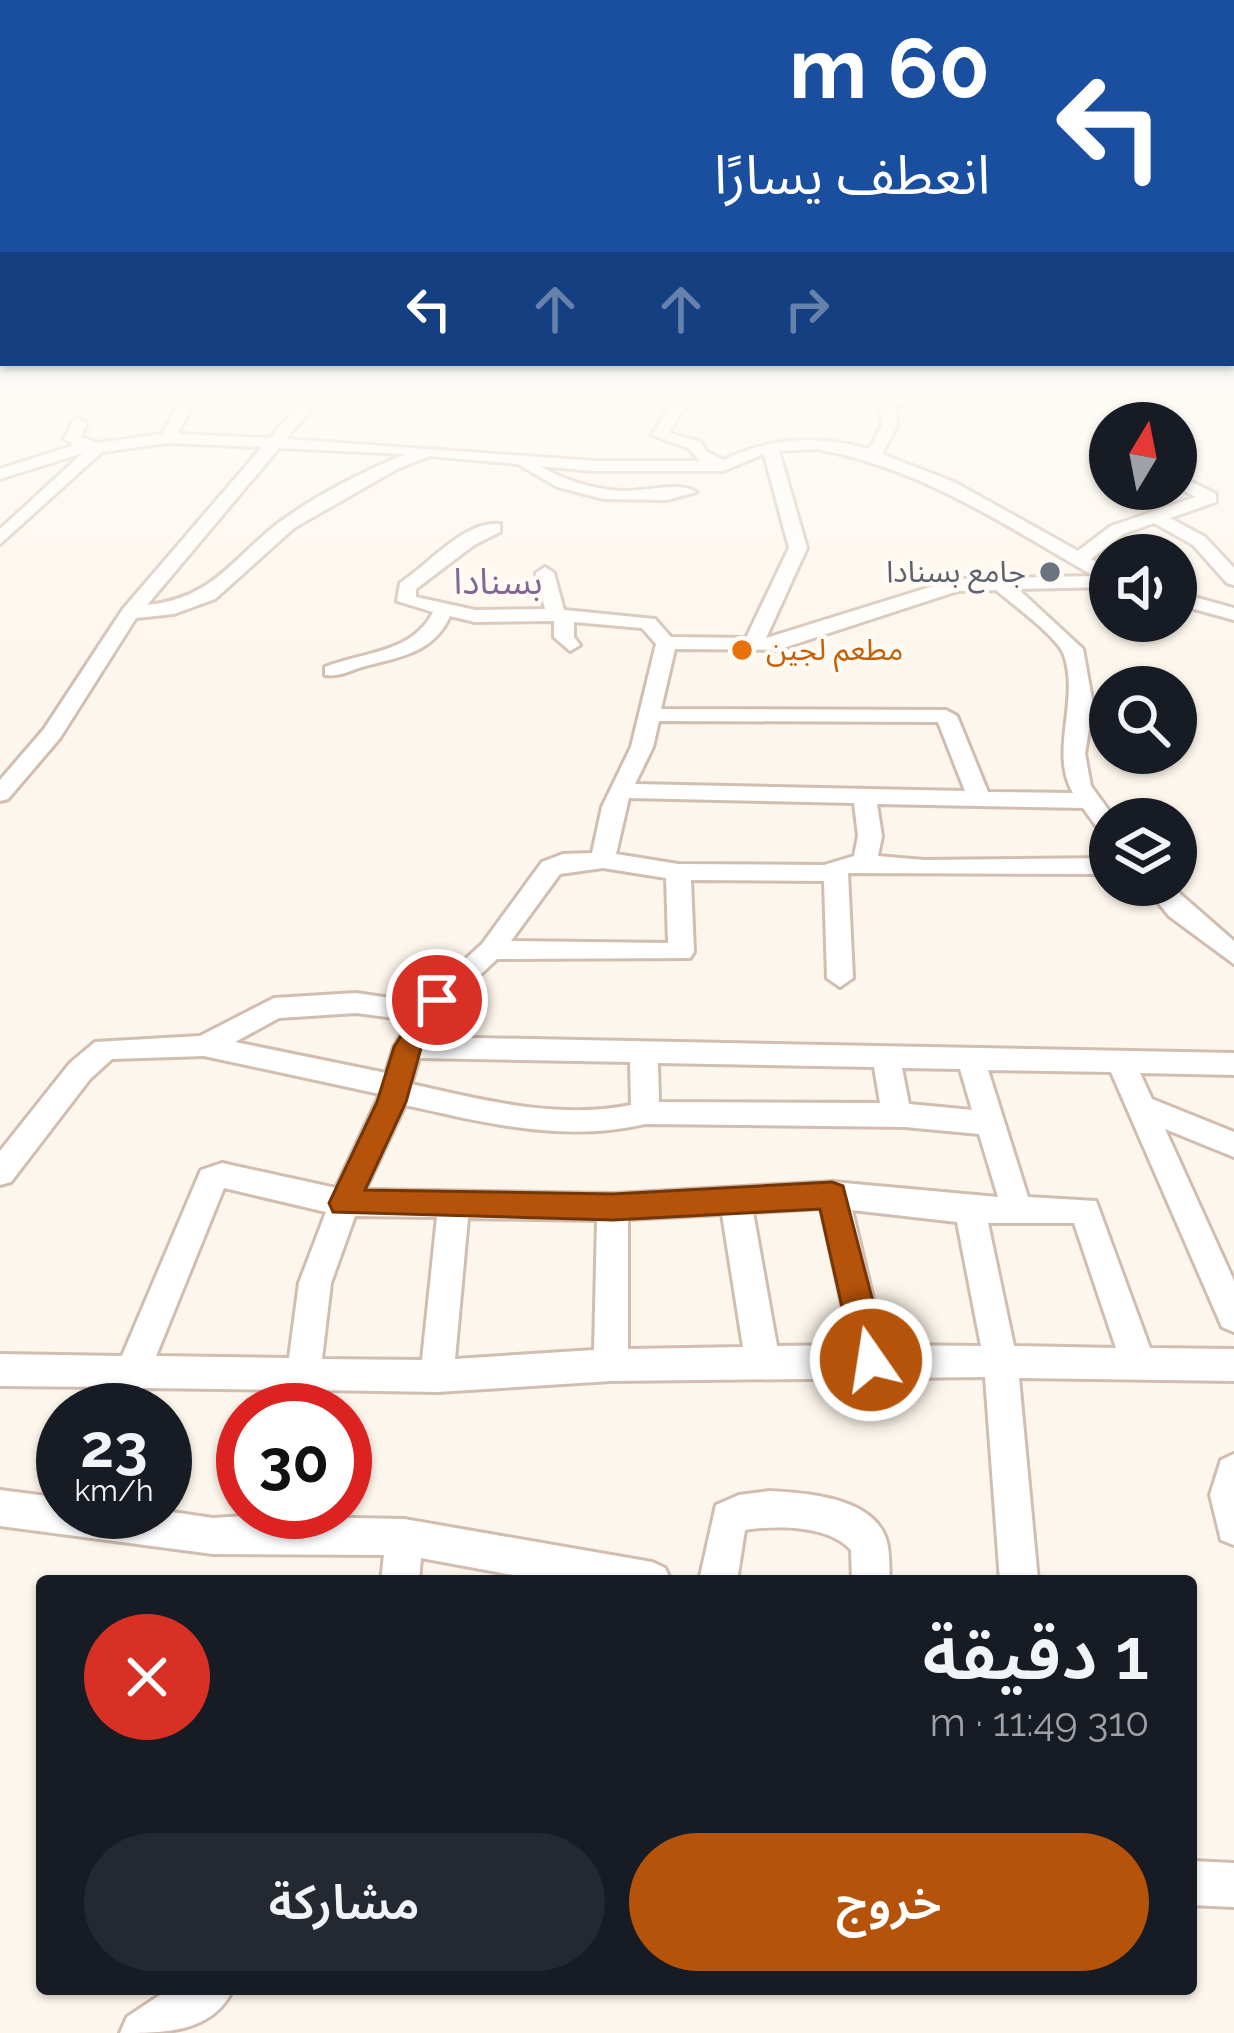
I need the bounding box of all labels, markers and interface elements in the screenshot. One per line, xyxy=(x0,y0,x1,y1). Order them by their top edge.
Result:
text: 60 m xyxy=(789,19,990,118)
icon: left xyxy=(1032,48,1188,204)
text: انعطف يسارًا xyxy=(714,143,990,207)
icon: left xyxy=(396,276,462,342)
icon: ahead xyxy=(522,276,588,342)
icon: ahead xyxy=(648,276,714,342)
icon: right xyxy=(774,276,840,342)
north arrow xyxy=(1089,402,1197,510)
map controls xyxy=(1089,402,1197,906)
button: sound xyxy=(1089,534,1197,642)
place label: جامع بسنادا xyxy=(886,554,1026,594)
marker: جامع بسنادا xyxy=(1037,559,1063,585)
district label: بسنادا xyxy=(454,560,542,602)
place label: مطعم لجين xyxy=(766,632,903,673)
marker: مطعم لجين xyxy=(729,637,755,663)
button: search xyxy=(1089,666,1197,774)
button: layers xyxy=(1089,798,1197,906)
pin xyxy=(386,949,488,1051)
icon: arrive xyxy=(404,967,470,1033)
position arrow xyxy=(808,1297,934,1423)
speed limit sign: 30 xyxy=(216,1383,372,1539)
text: 23 xyxy=(80,1411,148,1481)
text: km/h xyxy=(74,1473,154,1508)
text: 1 دقيقة xyxy=(923,1611,1149,1696)
button: close xyxy=(84,1614,210,1740)
text: 310 m · 11:49 xyxy=(930,1699,1149,1745)
button: مشاركة xyxy=(84,1833,605,1971)
button: خروج xyxy=(629,1833,1149,1971)

